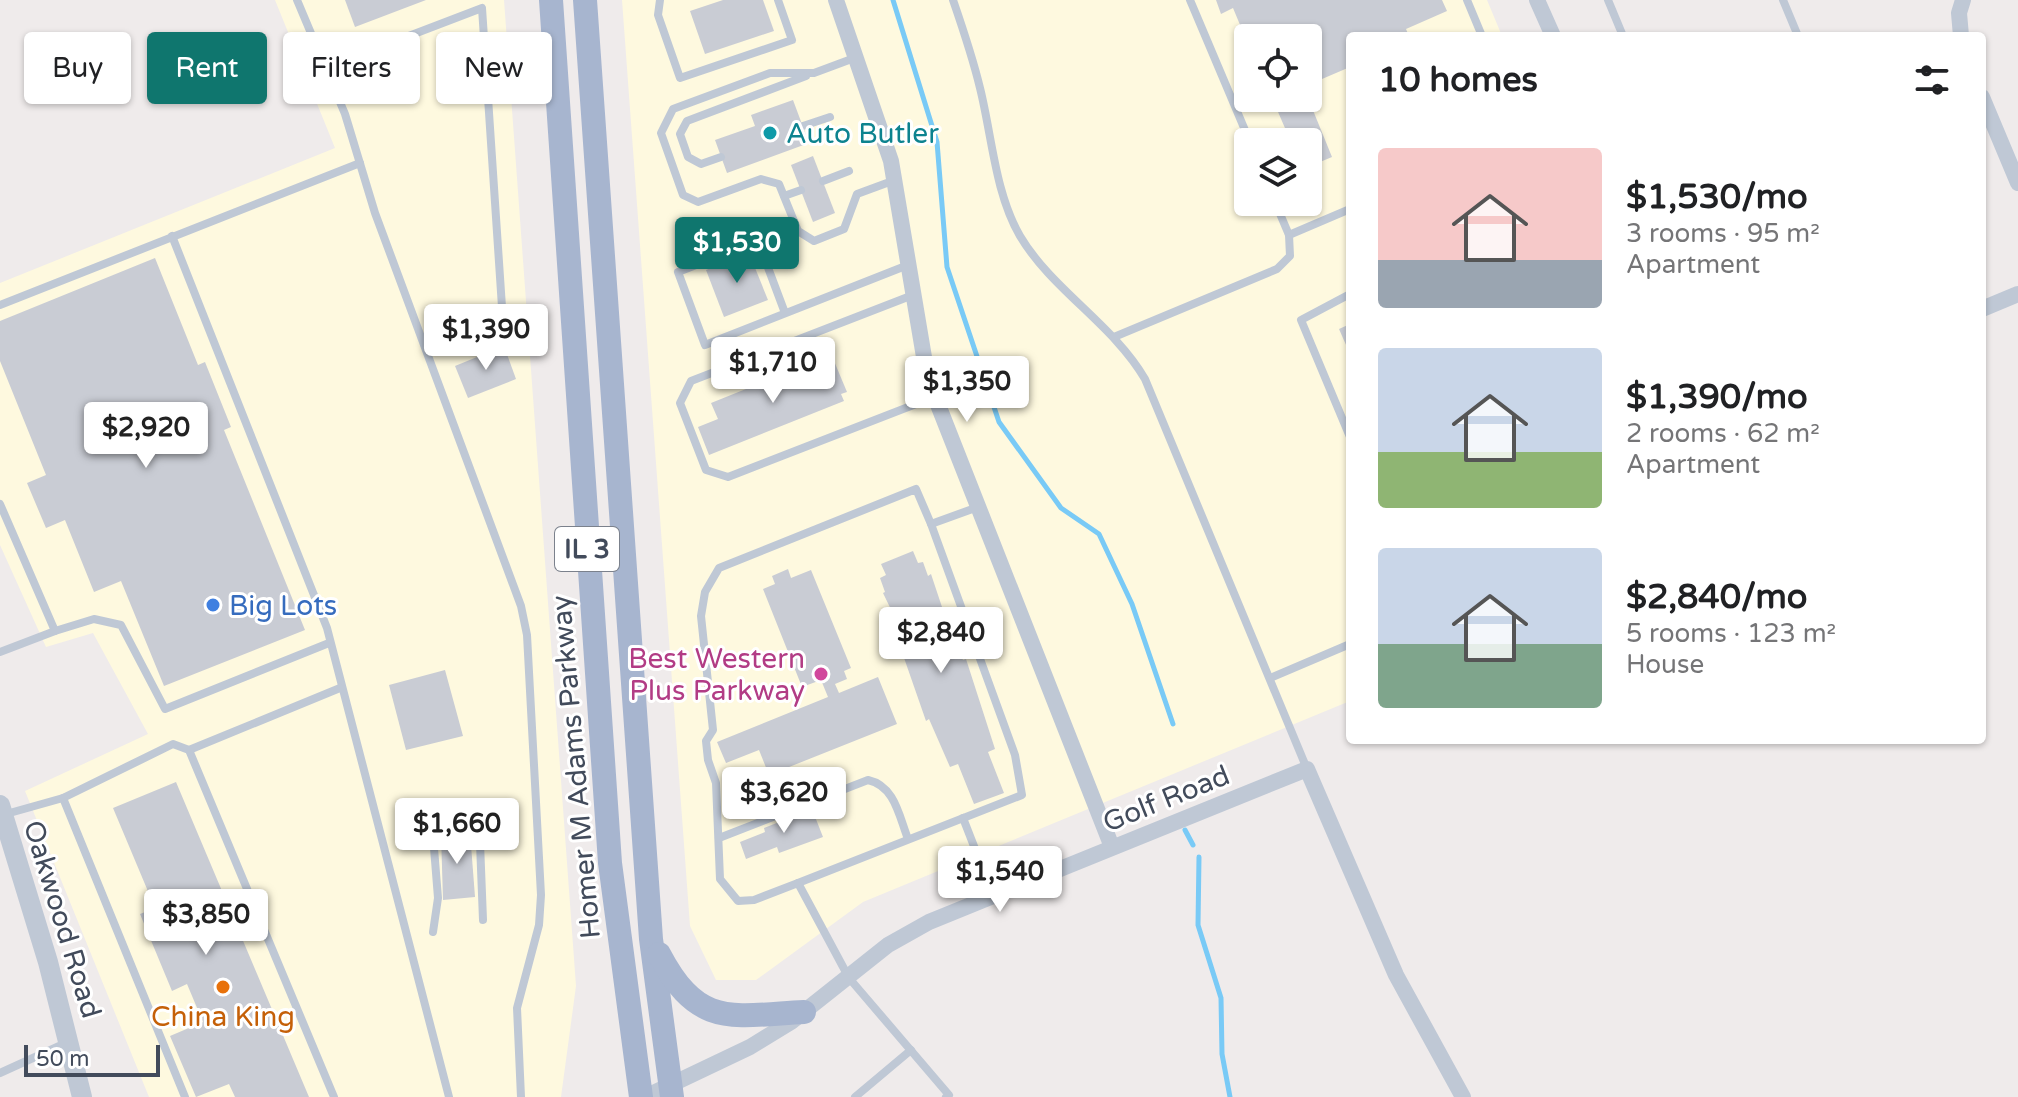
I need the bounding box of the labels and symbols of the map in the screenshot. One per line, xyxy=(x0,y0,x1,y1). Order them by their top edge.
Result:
place label: Auto Butler xyxy=(786,117,939,151)
marker: Auto Butler xyxy=(761,124,779,142)
pin: $1,530 xyxy=(672,217,802,285)
pin: $1,390 xyxy=(421,304,551,372)
pin: $1,710 xyxy=(708,337,838,405)
pin: $1,350 xyxy=(902,356,1032,424)
pin: $2,920 xyxy=(81,402,211,470)
road number: IL 3 xyxy=(555,527,619,571)
place label: Big Lots xyxy=(229,589,337,623)
street label: Homer M Adams Parkway xyxy=(544,594,608,940)
marker: Big Lots xyxy=(204,596,222,614)
pin: $2,840 xyxy=(876,607,1006,675)
place label: Best Western Plus Parkway xyxy=(628,642,805,708)
marker: Best Western Plus Parkway xyxy=(812,665,830,683)
street label: Golf Road xyxy=(1098,758,1235,840)
pin: $3,620 xyxy=(719,767,849,835)
pin: $1,660 xyxy=(392,798,522,866)
street label: Oakwood Road xyxy=(16,816,108,1022)
pin: $1,540 xyxy=(935,846,1065,914)
pin: $3,850 xyxy=(141,889,271,957)
marker: China King xyxy=(214,978,232,996)
place label: China King xyxy=(151,1000,295,1034)
scale bar xyxy=(24,1041,160,1077)

